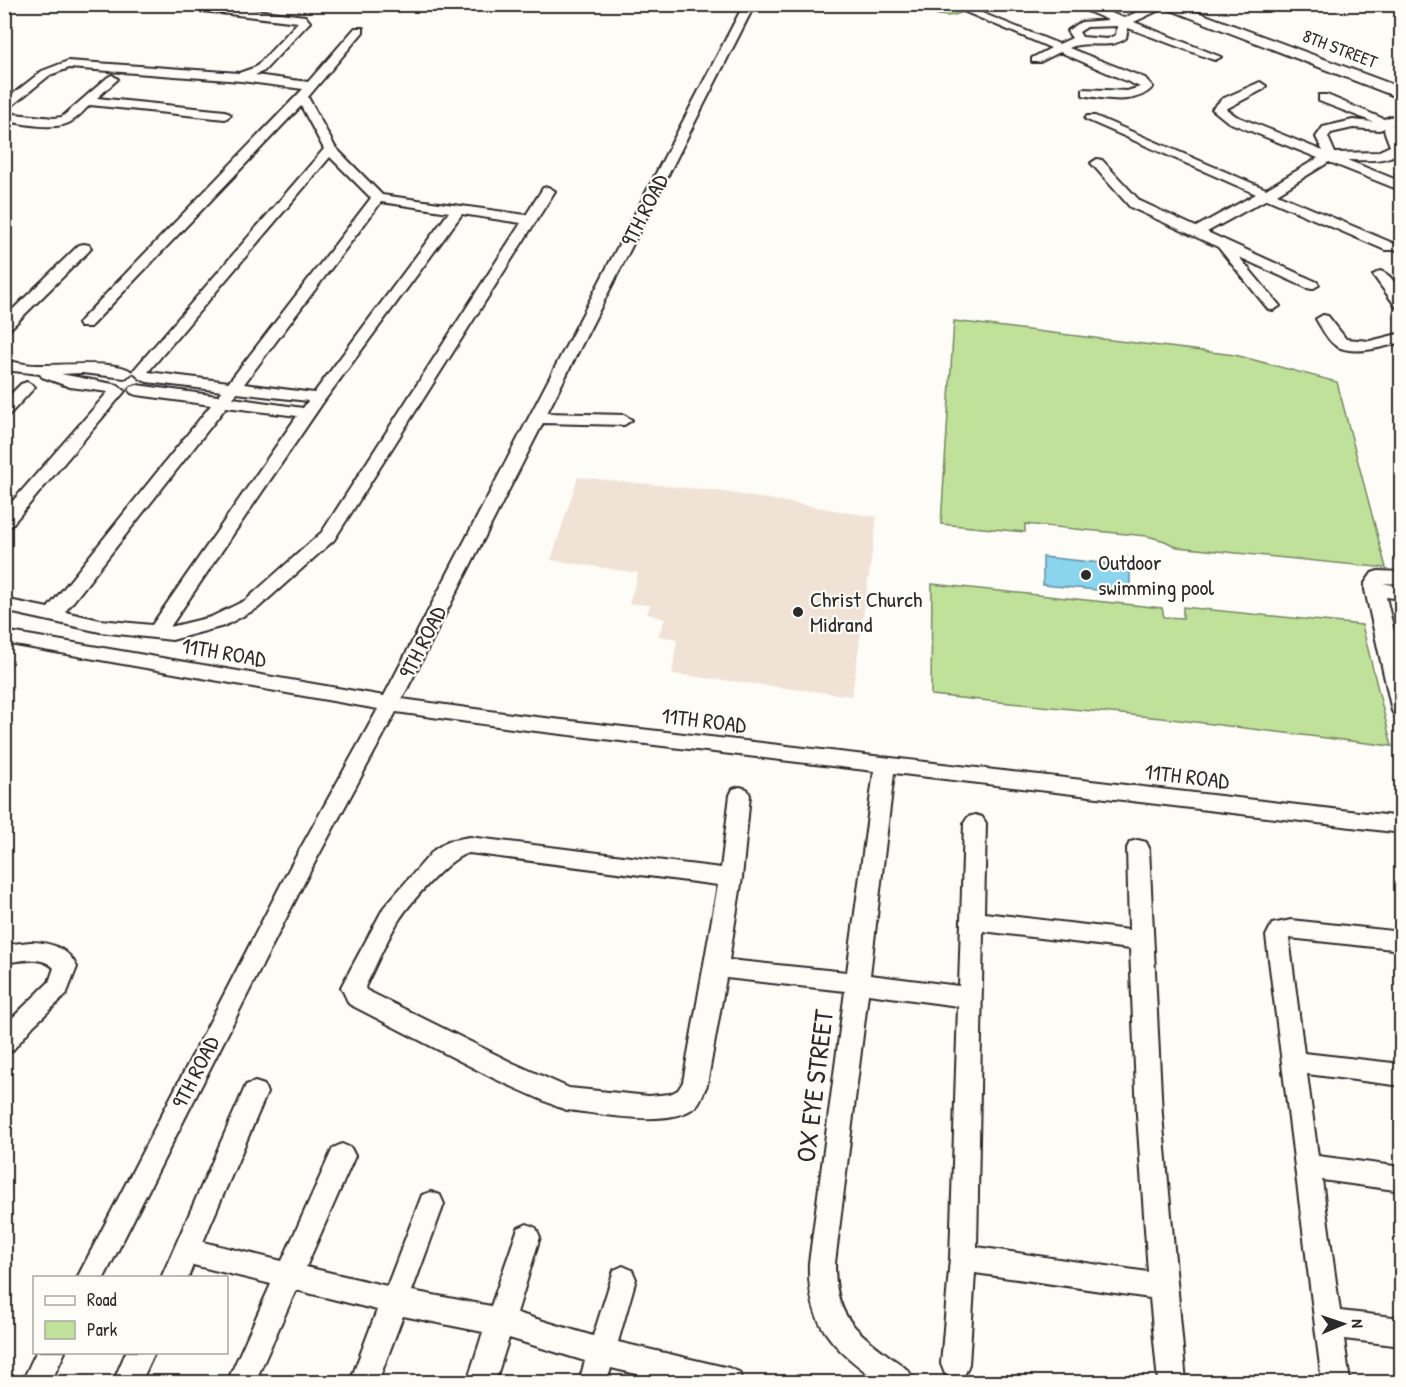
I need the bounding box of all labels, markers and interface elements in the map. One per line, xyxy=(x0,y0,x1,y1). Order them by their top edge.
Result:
street label: 8TH STREET xyxy=(1299,23,1382,74)
street label: 9TH ROAD xyxy=(613,168,675,251)
place label: Outdoor swimming pool xyxy=(1098,547,1214,602)
marker: Outdoor swimming pool xyxy=(1079,568,1093,582)
place label: Christ Church Midrand xyxy=(810,584,922,639)
street label: 9TH ROAD xyxy=(391,600,453,683)
marker: Christ Church Midrand xyxy=(791,605,805,619)
street label: 11TH ROAD xyxy=(180,630,269,674)
street label: 11TH ROAD xyxy=(660,700,749,740)
street label: 11TH ROAD xyxy=(1143,756,1232,796)
street label: OX EYE STREET xyxy=(787,1007,841,1164)
street label: 9TH ROAD xyxy=(164,1030,226,1113)
legend xyxy=(33,1276,228,1354)
text: Road xyxy=(87,1287,117,1312)
north arrow xyxy=(1313,1294,1373,1354)
text: Park xyxy=(87,1317,118,1342)
text: N xyxy=(1347,1319,1369,1329)

